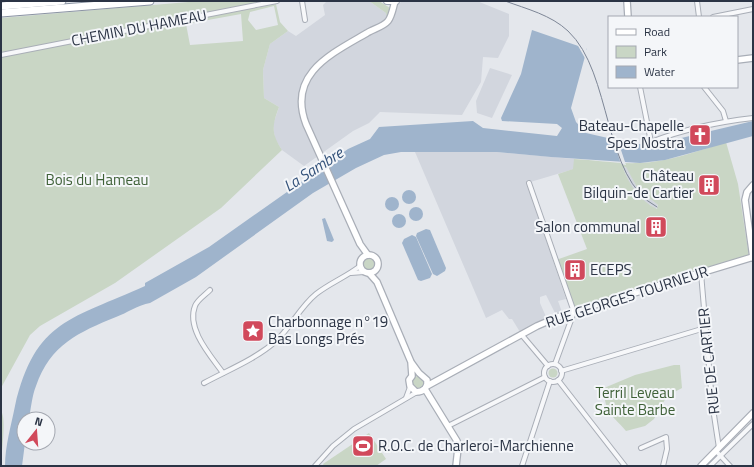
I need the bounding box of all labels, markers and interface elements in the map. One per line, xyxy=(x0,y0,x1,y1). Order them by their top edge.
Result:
street label: CHEMIN DU HAMEAU xyxy=(69,3,209,52)
legend xyxy=(608,16,738,88)
text: Road xyxy=(644,22,670,41)
text: Park xyxy=(644,42,667,61)
text: Water xyxy=(644,62,675,81)
place label: Bateau-Chapelle Spes Nostra xyxy=(579,114,684,154)
church icon: Bateau-Chapelle Spes Nostra xyxy=(687,122,713,148)
water label: La Sambre xyxy=(278,140,349,197)
place label: Château Bilquin-de Cartier xyxy=(583,164,694,204)
park label: Bois du Hameau xyxy=(45,168,149,191)
building icon: Château Bilquin-de Cartier xyxy=(696,172,722,198)
building icon: Salon communal xyxy=(643,214,669,240)
place label: Salon communal xyxy=(535,215,640,238)
building icon: ECEPS xyxy=(562,257,588,283)
place label: ECEPS xyxy=(590,258,632,281)
street label: RUE GEORGES TOURNEUR xyxy=(543,259,711,334)
street label: RUE DE CARTIER xyxy=(691,307,726,416)
place label: Charbonnage n°19 Bas Longs Prés xyxy=(268,310,388,350)
place icon: Charbonnage n°19 Bas Longs Prés xyxy=(240,318,266,344)
park label: Terril Leveau Sainte Barbe xyxy=(595,381,675,421)
north arrow xyxy=(16,411,56,451)
text: N xyxy=(33,413,45,430)
sports icon: R.O.C. de Charleroi-Marchienne xyxy=(350,433,376,459)
place label: R.O.C. de Charleroi-Marchienne xyxy=(378,434,574,457)

